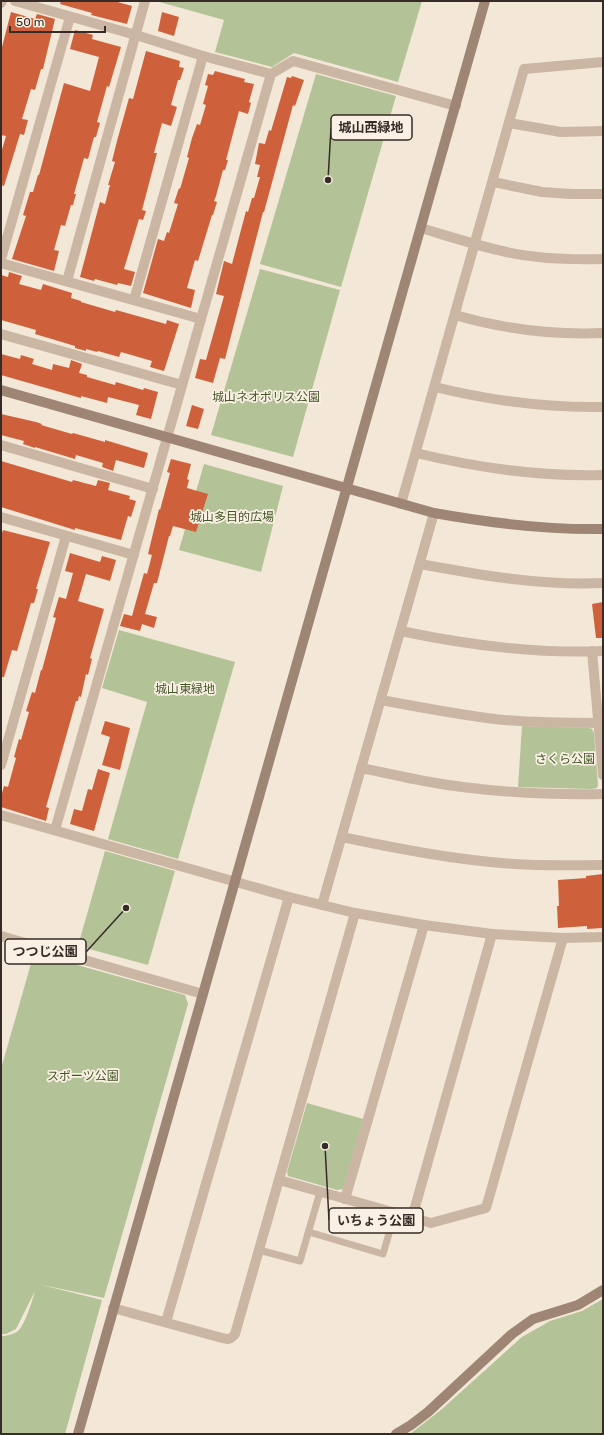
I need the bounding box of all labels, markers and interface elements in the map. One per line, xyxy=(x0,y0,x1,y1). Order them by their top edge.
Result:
scale bar xyxy=(10,8,105,34)
text: 50 m xyxy=(16,15,44,29)
callout: 城山西緑地 xyxy=(331,115,412,140)
text: 城山西緑地 xyxy=(338,120,404,135)
park label: 城山ネオポリス公園 xyxy=(212,390,320,404)
park label: 城山多目的広場 xyxy=(190,510,274,524)
park label: 城山東緑地 xyxy=(155,682,215,696)
park label: さくら公園 xyxy=(535,752,595,766)
callout: つつじ公園 xyxy=(5,939,86,964)
text: つつじ公園 xyxy=(12,944,78,959)
park label: スポーツ公園 xyxy=(47,1069,119,1083)
callout: いちょう公園 xyxy=(329,1208,423,1233)
text: いちょう公園 xyxy=(337,1213,415,1228)

